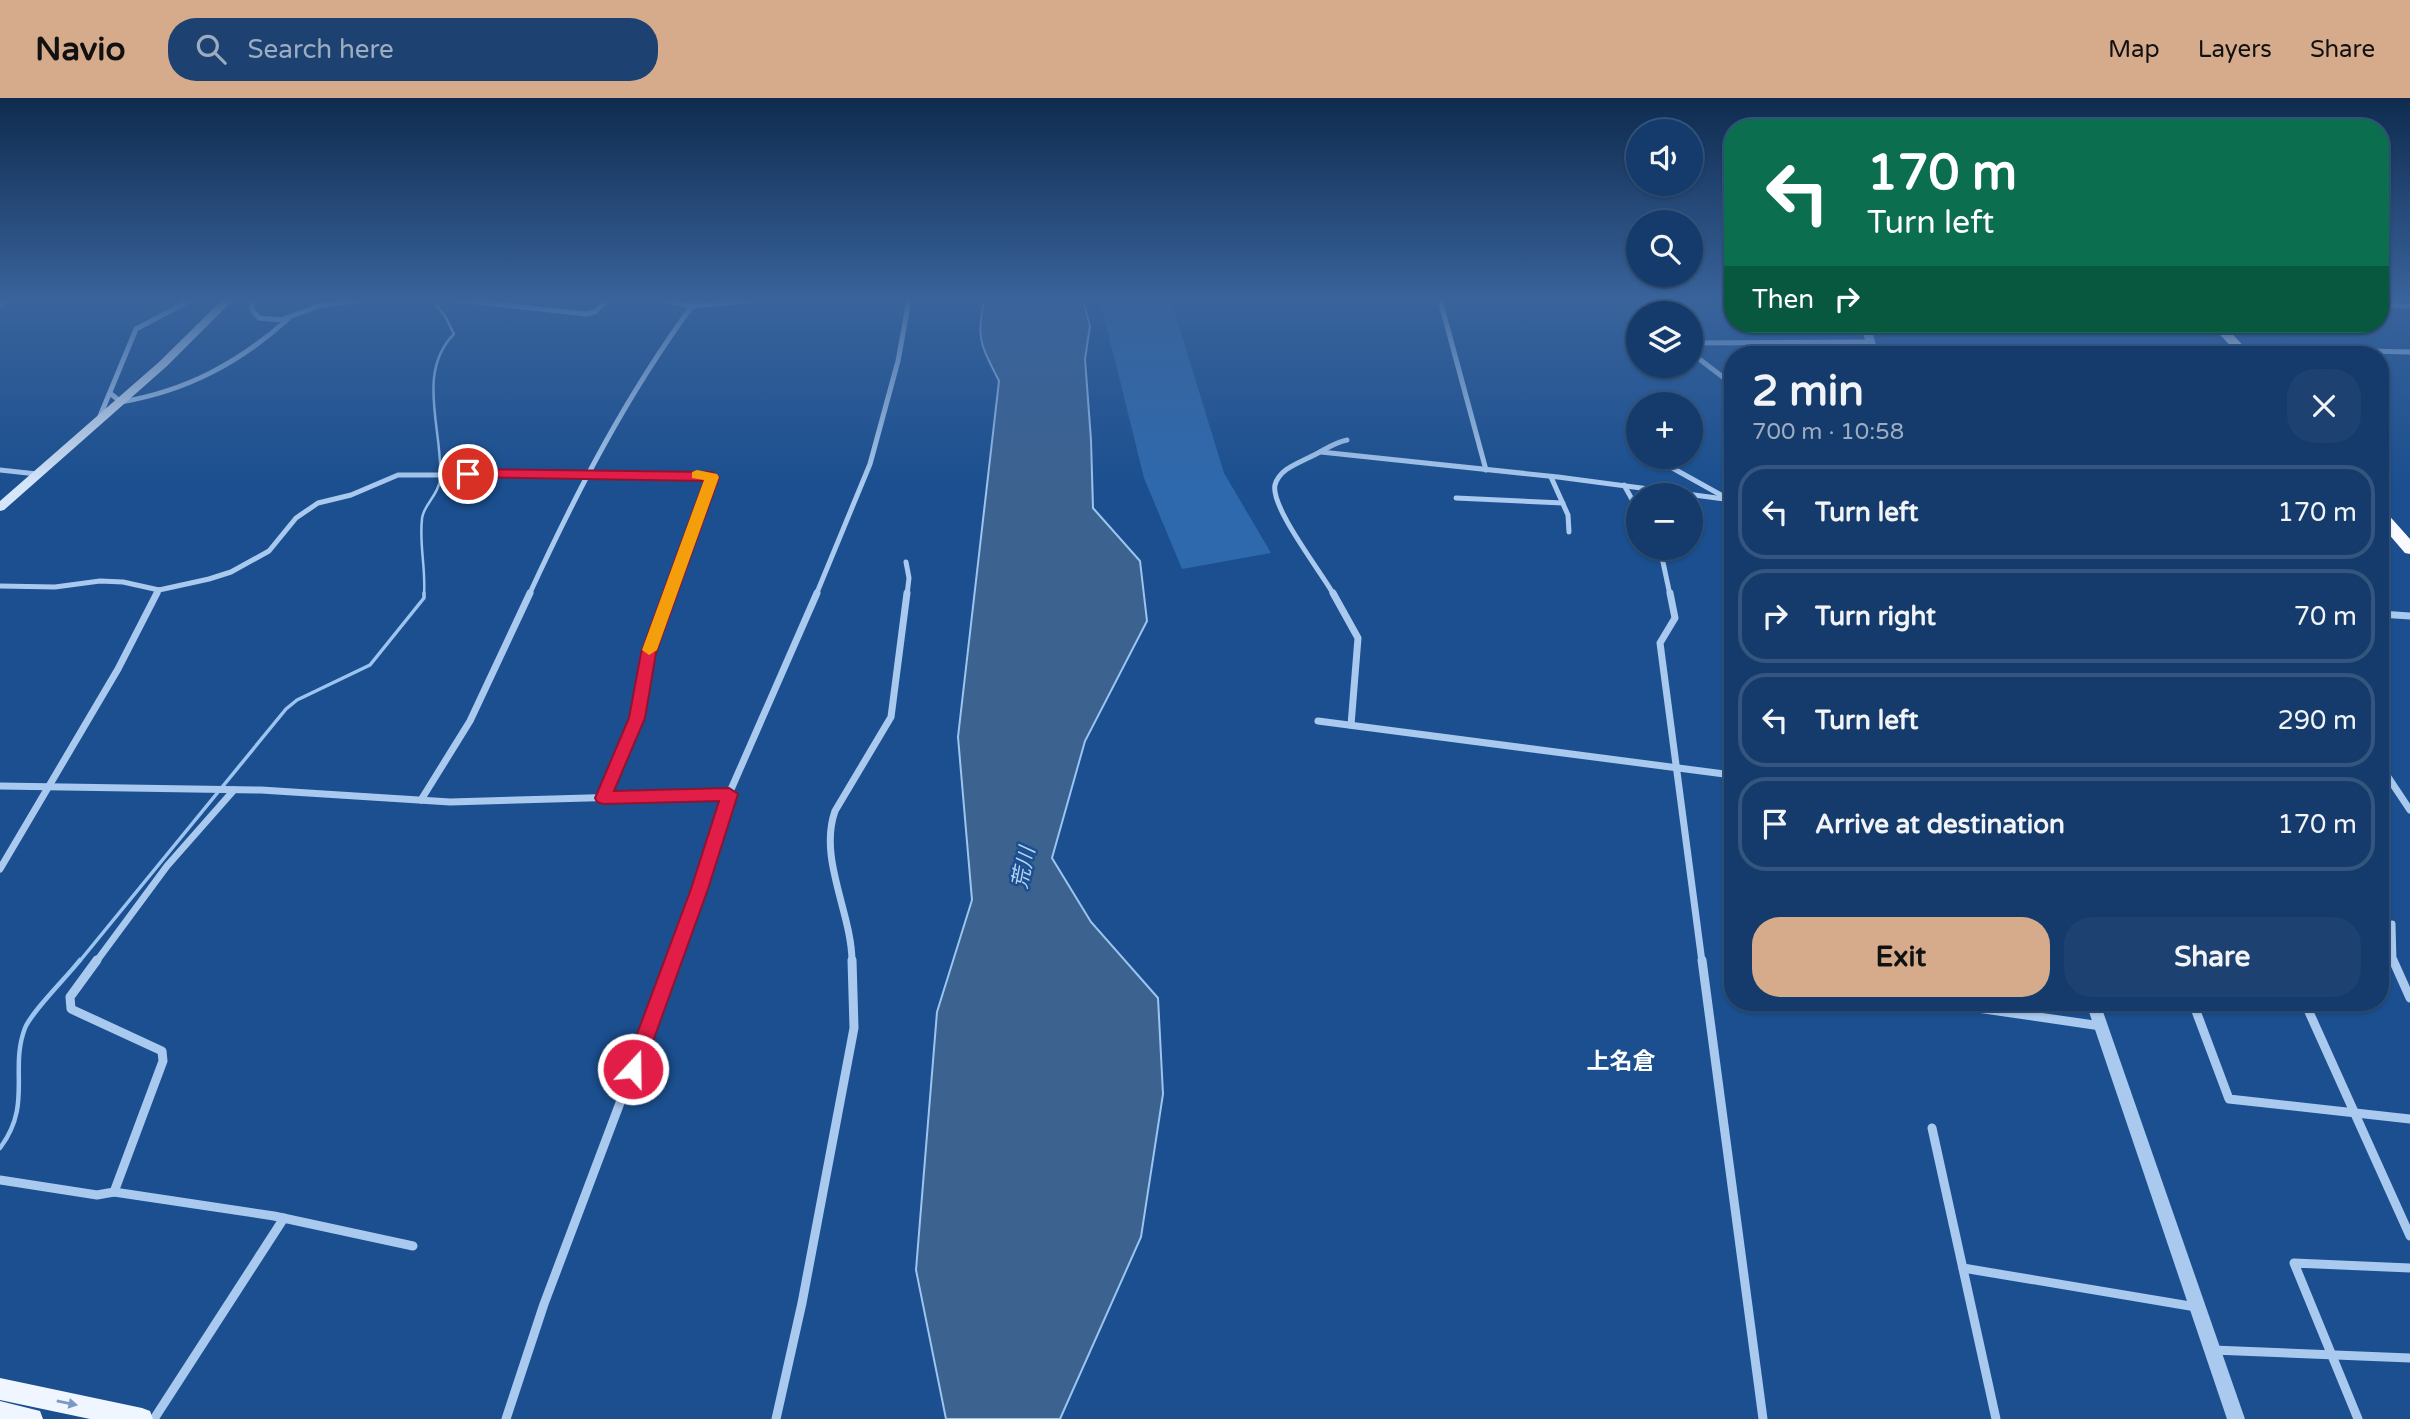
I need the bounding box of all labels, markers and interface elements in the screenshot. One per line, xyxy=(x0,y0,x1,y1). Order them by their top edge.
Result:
search box xyxy=(168,18,658,81)
text: Navio xyxy=(35,30,126,69)
icon: search xyxy=(192,30,230,68)
text: Search here xyxy=(248,34,394,65)
text: Map xyxy=(2108,35,2160,64)
text: Layers xyxy=(2198,35,2272,64)
text: Share xyxy=(2310,35,2375,64)
map controls xyxy=(1626,119,1703,560)
button: sound xyxy=(1626,119,1703,196)
text: 170 m xyxy=(1867,144,2017,203)
icon: left xyxy=(1752,147,1843,238)
text: Turn left xyxy=(1867,204,1994,242)
button: search xyxy=(1626,210,1703,287)
icon: right xyxy=(1828,280,1866,318)
text: Then xyxy=(1752,284,1814,315)
button: layers xyxy=(1626,301,1703,378)
text: 2 min xyxy=(1752,366,1864,417)
button: close xyxy=(2287,369,2361,443)
button: + xyxy=(1626,392,1703,469)
text: 700 m · 10:58 xyxy=(1752,418,1904,446)
pin xyxy=(438,444,498,504)
icon: arrive xyxy=(449,455,487,493)
button: − xyxy=(1626,483,1703,560)
icon: left xyxy=(1756,493,1794,531)
text: Turn left xyxy=(1815,497,1918,528)
text: 170 m xyxy=(2277,497,2357,528)
icon: right xyxy=(1756,597,1794,635)
text: Turn right xyxy=(1815,601,1936,632)
text: 70 m xyxy=(2294,601,2357,632)
icon: left xyxy=(1756,701,1794,739)
text: Turn left xyxy=(1815,705,1918,736)
text: 290 m xyxy=(2277,705,2357,736)
icon: arrive xyxy=(1756,805,1794,843)
text: Arrive at destination xyxy=(1815,809,2065,840)
text: 170 m xyxy=(2277,809,2357,840)
water label: 荒川 xyxy=(1008,843,1041,891)
button: Exit xyxy=(1752,917,2050,997)
button: Share xyxy=(2064,917,2361,997)
position arrow xyxy=(596,1032,670,1106)
district label: 上名倉 xyxy=(1587,1048,1656,1076)
one-way arrow xyxy=(56,1398,78,1409)

